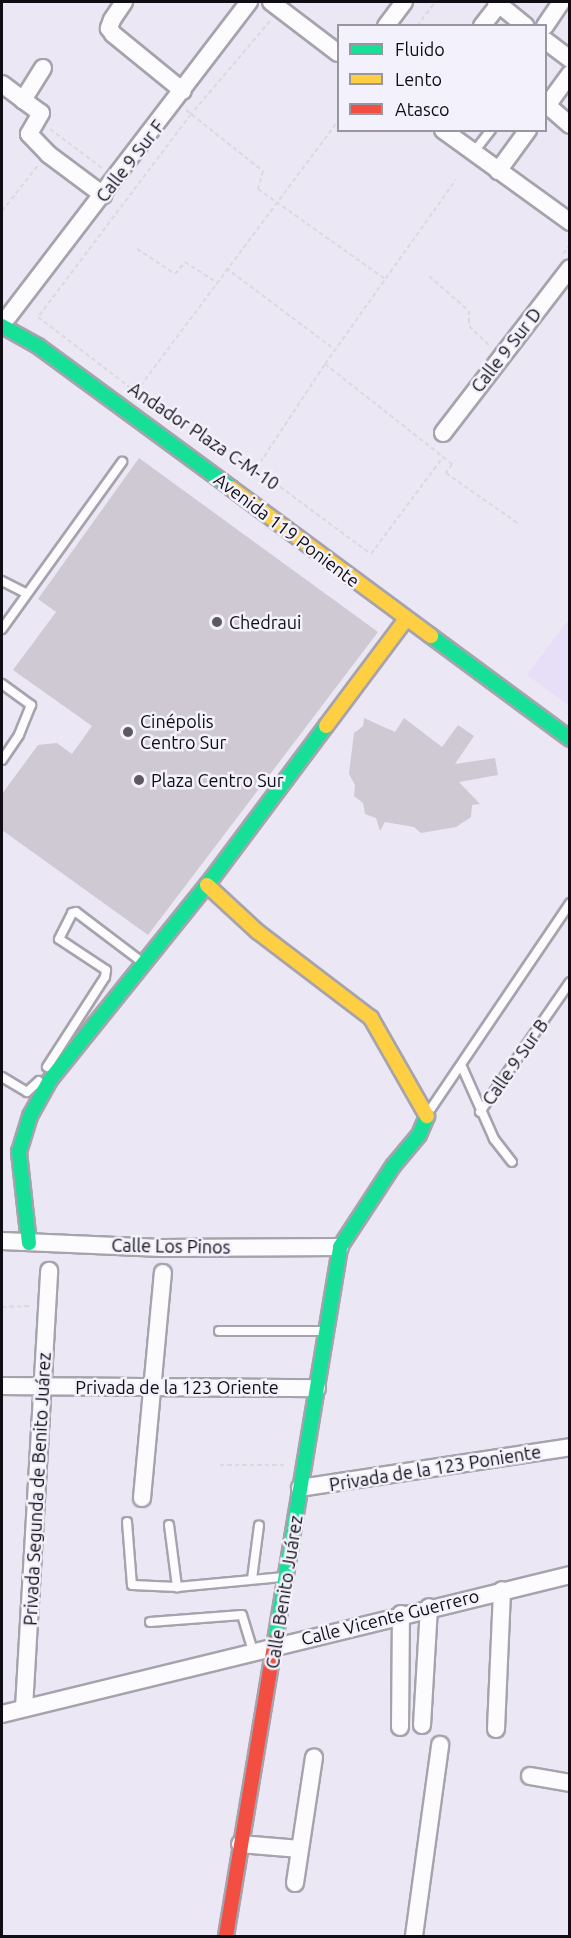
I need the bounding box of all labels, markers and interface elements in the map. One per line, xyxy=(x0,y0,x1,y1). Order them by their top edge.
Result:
legend xyxy=(337,24,547,132)
text: Fluido xyxy=(395,39,445,59)
text: Lento xyxy=(395,69,442,89)
text: Atasco xyxy=(395,99,450,119)
street label: Calle 9 Sur F xyxy=(91,116,169,206)
street label: Calle 9 Sur D xyxy=(466,303,546,397)
street label: Andador Plaza C-M-10 xyxy=(125,377,283,495)
street label: Avenida 119 Poniente xyxy=(210,468,364,592)
place label: Chedraui xyxy=(229,611,301,633)
marker: Chedraui xyxy=(210,615,224,629)
place label: Cinépolis Centro Sur xyxy=(140,711,226,754)
marker: Cinépolis Centro Sur xyxy=(121,725,135,739)
place label: Plaza Centro Sur xyxy=(151,769,284,791)
marker: Plaza Centro Sur xyxy=(132,773,146,787)
street label: Calle 9 Sur B xyxy=(477,1015,553,1109)
street label: Calle Los Pinos xyxy=(111,1234,231,1258)
street label: Privada Segunda de Benito Juárez xyxy=(19,1352,55,1626)
street label: Privada de la 123 Oriente xyxy=(75,1376,279,1398)
street label: Privada de la 123 Poniente xyxy=(328,1441,542,1495)
street label: Calle Benito Juárez xyxy=(261,1514,307,1670)
street label: Calle Vicente Guerrero xyxy=(299,1584,481,1650)

